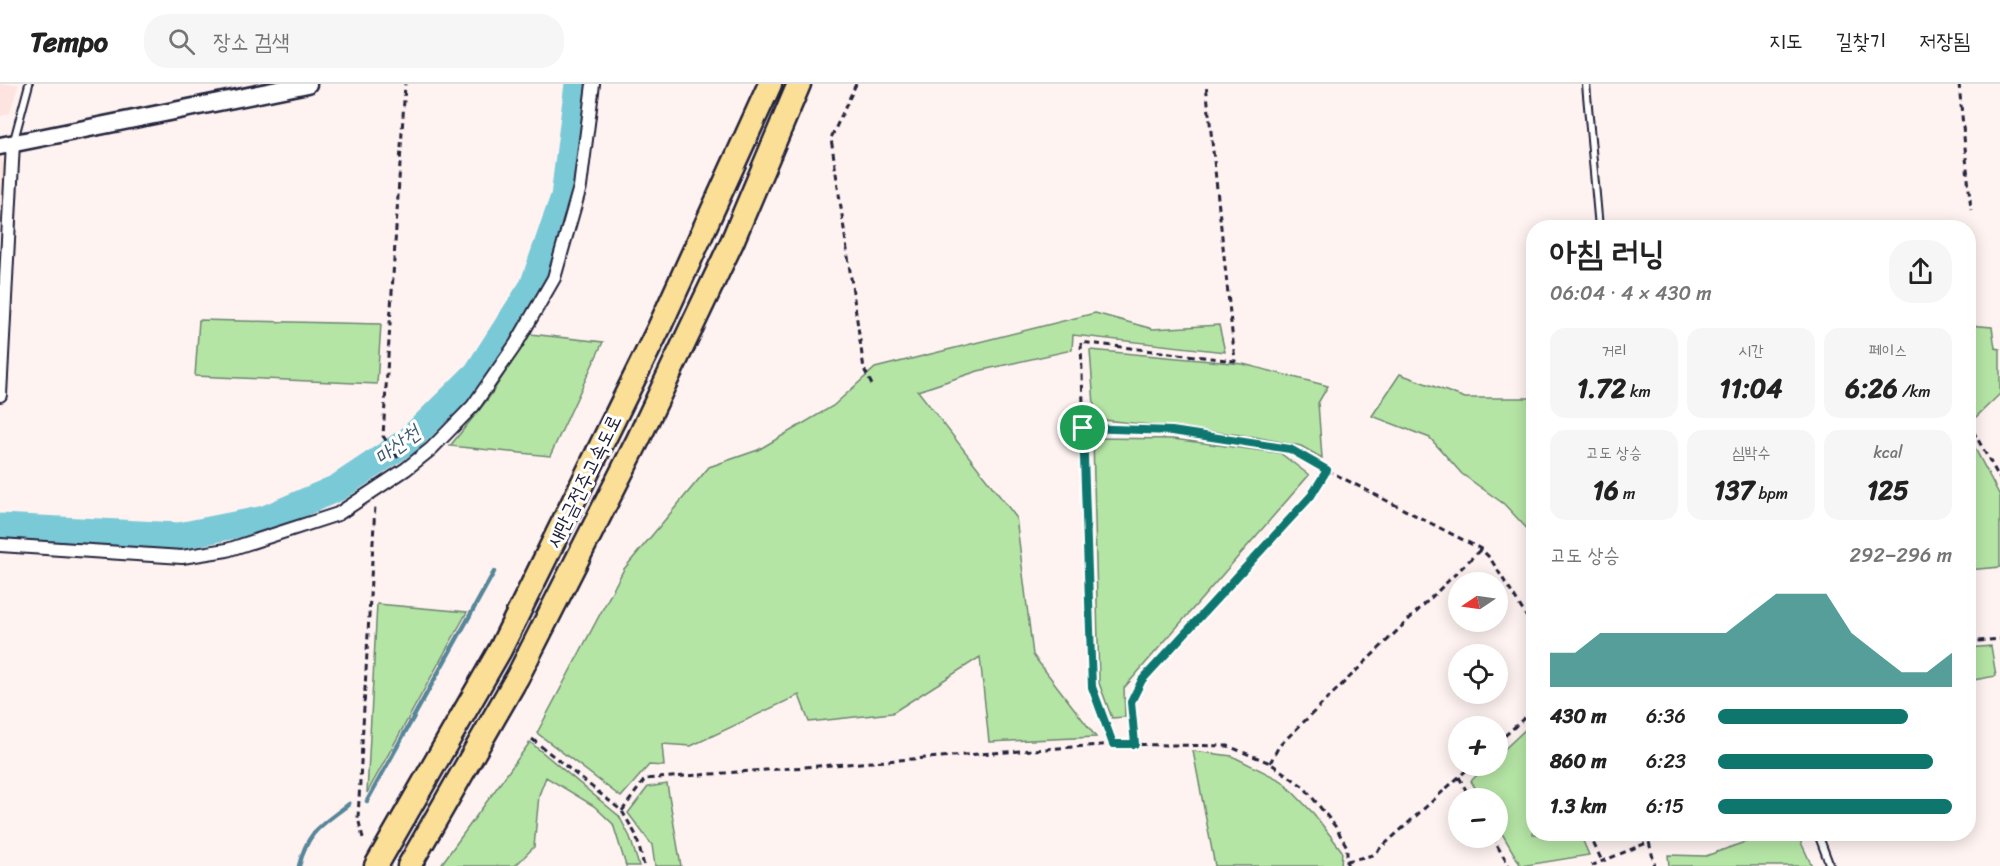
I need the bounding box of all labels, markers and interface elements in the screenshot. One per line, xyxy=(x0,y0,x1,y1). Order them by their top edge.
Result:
search box xyxy=(144,14,564,68)
text: Tempo xyxy=(30,17,108,66)
text: 장소 검색 xyxy=(213,22,290,61)
text: 지도 xyxy=(1769,22,1803,60)
text: 길찾기 xyxy=(1836,22,1886,60)
text: 저장됨 xyxy=(1919,22,1970,60)
icon: search xyxy=(165,25,198,58)
text: 아침 러닝 xyxy=(1550,224,1665,282)
button: share xyxy=(1889,240,1952,303)
text: 06:04 · 4 × 430 m xyxy=(1550,276,1712,311)
text: 거리 xyxy=(1601,336,1627,365)
text: 시간 xyxy=(1738,336,1764,365)
text: 페이스 xyxy=(1869,336,1907,365)
text: 1.72 xyxy=(1577,365,1626,411)
text: 11:04 xyxy=(1720,365,1782,411)
text: 6:26 xyxy=(1845,365,1898,411)
text: km xyxy=(1626,377,1651,406)
text: /km xyxy=(1898,377,1931,406)
pin xyxy=(1057,402,1108,453)
street label: 새만금전주고속도로 xyxy=(537,408,631,554)
icon: arrive xyxy=(1066,411,1099,444)
water label: 마산천 xyxy=(365,413,430,475)
text: 고도 상승 xyxy=(1586,438,1642,467)
text: 심박수 xyxy=(1732,438,1770,467)
text: kcal xyxy=(1873,438,1903,467)
text: 16 xyxy=(1593,467,1619,513)
text: 137 xyxy=(1714,467,1754,513)
text: 125 xyxy=(1867,467,1909,513)
text: m xyxy=(1619,479,1635,508)
text: bpm xyxy=(1754,479,1788,508)
text: 고도 상승 xyxy=(1550,538,1620,573)
text: 292–296 m xyxy=(1850,538,1952,573)
north arrow xyxy=(1448,572,1508,632)
map controls xyxy=(1448,572,1508,848)
button: locate xyxy=(1448,644,1508,704)
text: 430 m xyxy=(1550,699,1607,734)
text: 6:36 xyxy=(1646,699,1686,734)
button: + xyxy=(1448,716,1508,776)
text: 860 m xyxy=(1550,744,1607,779)
text: 6:23 xyxy=(1646,744,1686,779)
button: − xyxy=(1448,788,1508,848)
text: 1.3 km xyxy=(1550,789,1607,824)
text: 6:15 xyxy=(1646,789,1684,824)

